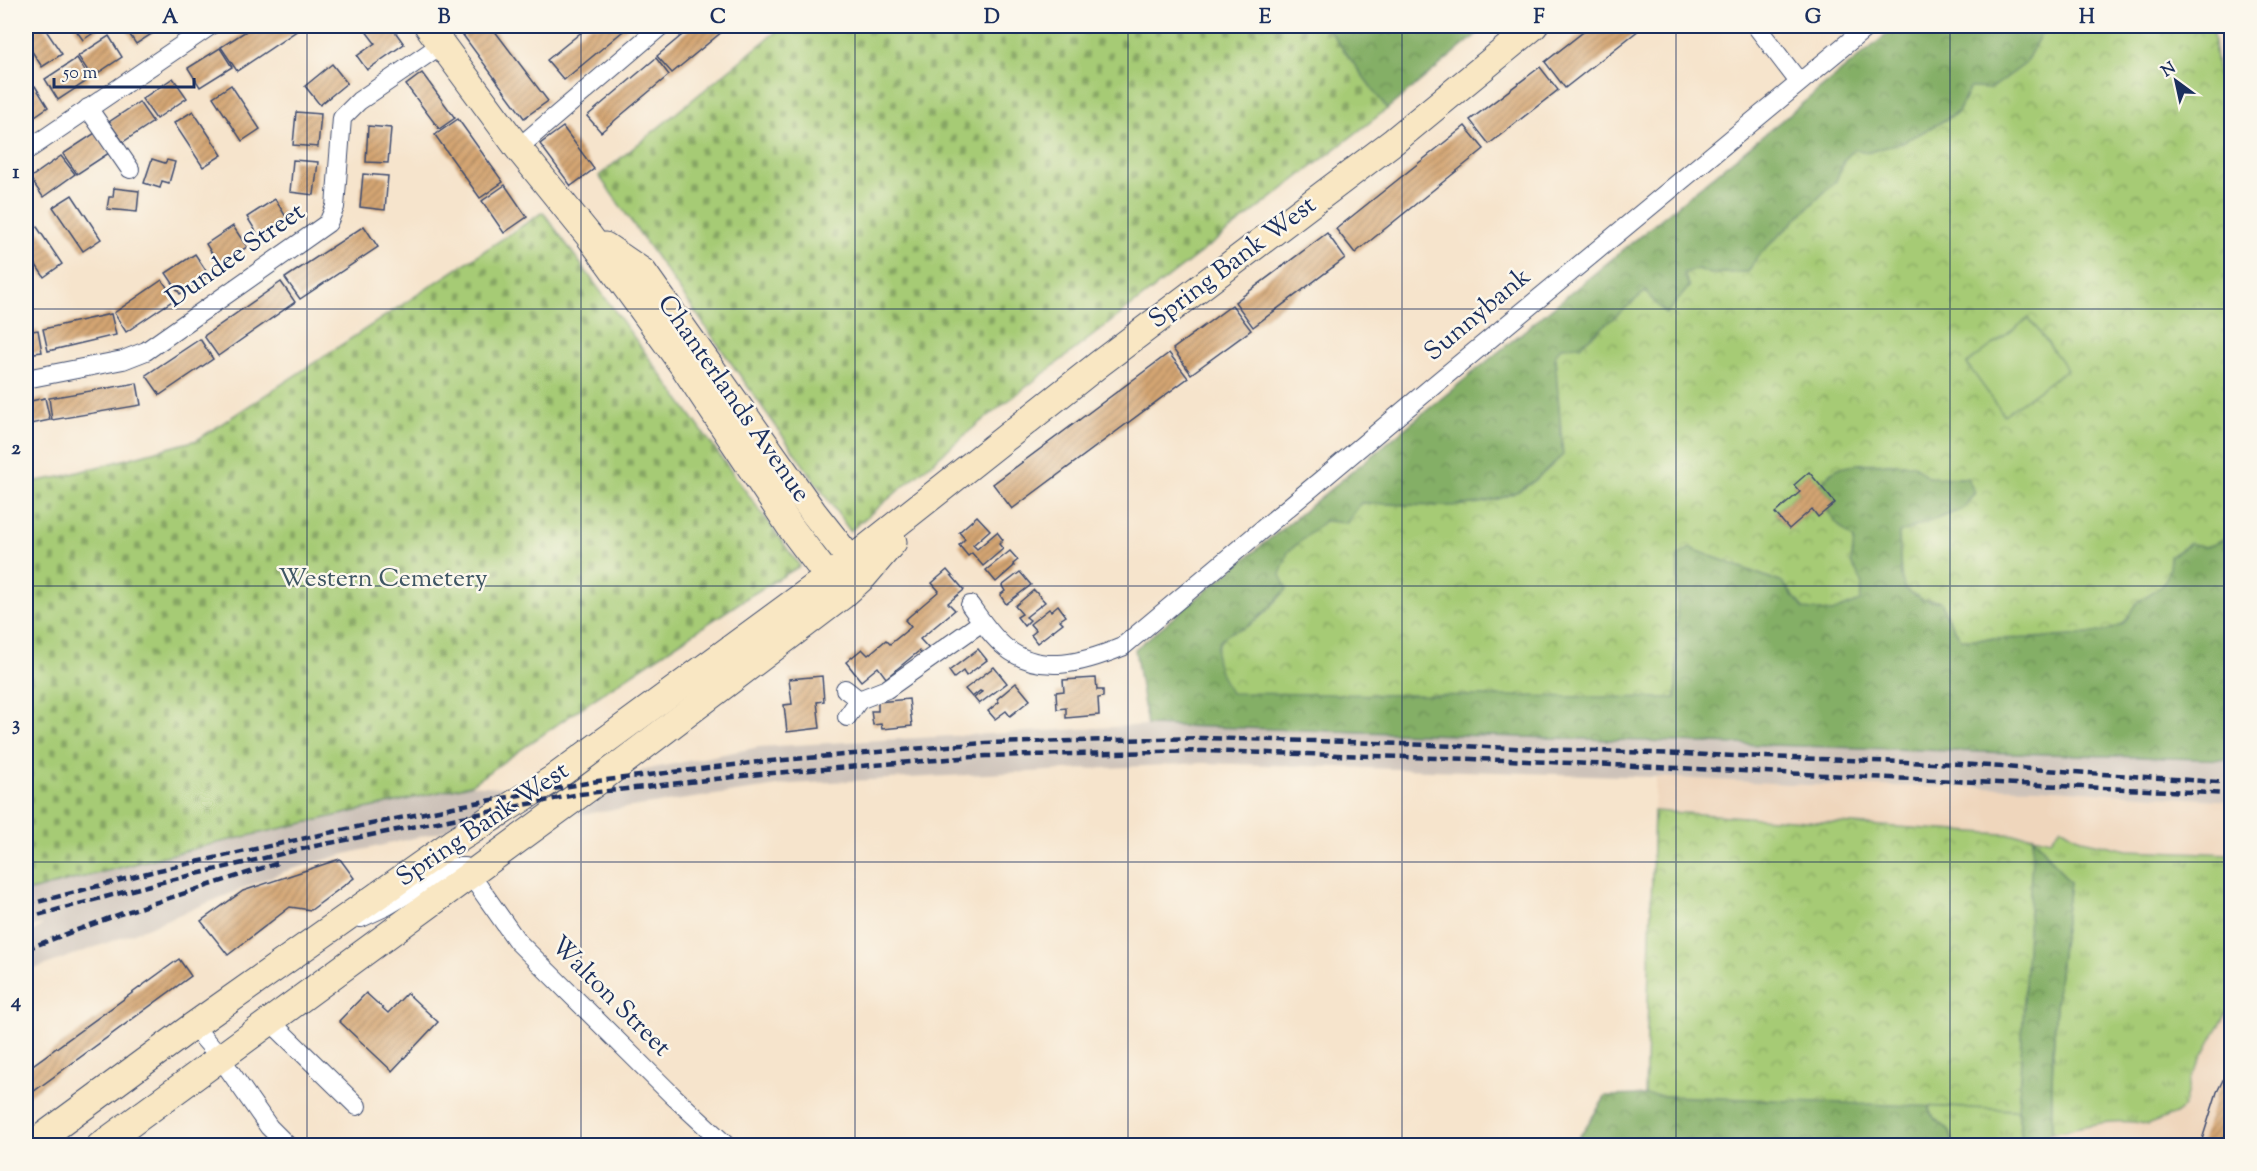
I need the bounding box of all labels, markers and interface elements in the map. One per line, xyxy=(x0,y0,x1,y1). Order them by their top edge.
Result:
text: A xyxy=(162,4,179,33)
text: B xyxy=(438,4,451,33)
text: C xyxy=(710,4,726,33)
text: D xyxy=(984,4,1000,33)
text: E xyxy=(1259,4,1272,33)
text: F xyxy=(1533,4,1545,33)
text: G xyxy=(1805,4,1822,33)
text: H xyxy=(2079,4,2095,33)
scale bar xyxy=(54,51,194,89)
north arrow xyxy=(2146,51,2206,111)
text: N xyxy=(2158,57,2181,84)
text: 50 m xyxy=(62,61,98,87)
text: 1 xyxy=(13,159,20,188)
street label: Spring Bank West xyxy=(1141,188,1325,338)
street label: Dundee Street xyxy=(159,194,313,318)
street label: Sunnybank xyxy=(1417,259,1539,371)
street label: Chanterlands Avenue xyxy=(647,288,819,510)
text: 2 xyxy=(11,435,21,464)
park label: Western Cemetery xyxy=(278,561,488,598)
text: 3 xyxy=(12,711,20,740)
street label: Spring Bank West xyxy=(389,753,577,897)
street label: Walton Street xyxy=(541,928,679,1066)
text: 4 xyxy=(10,988,21,1017)

